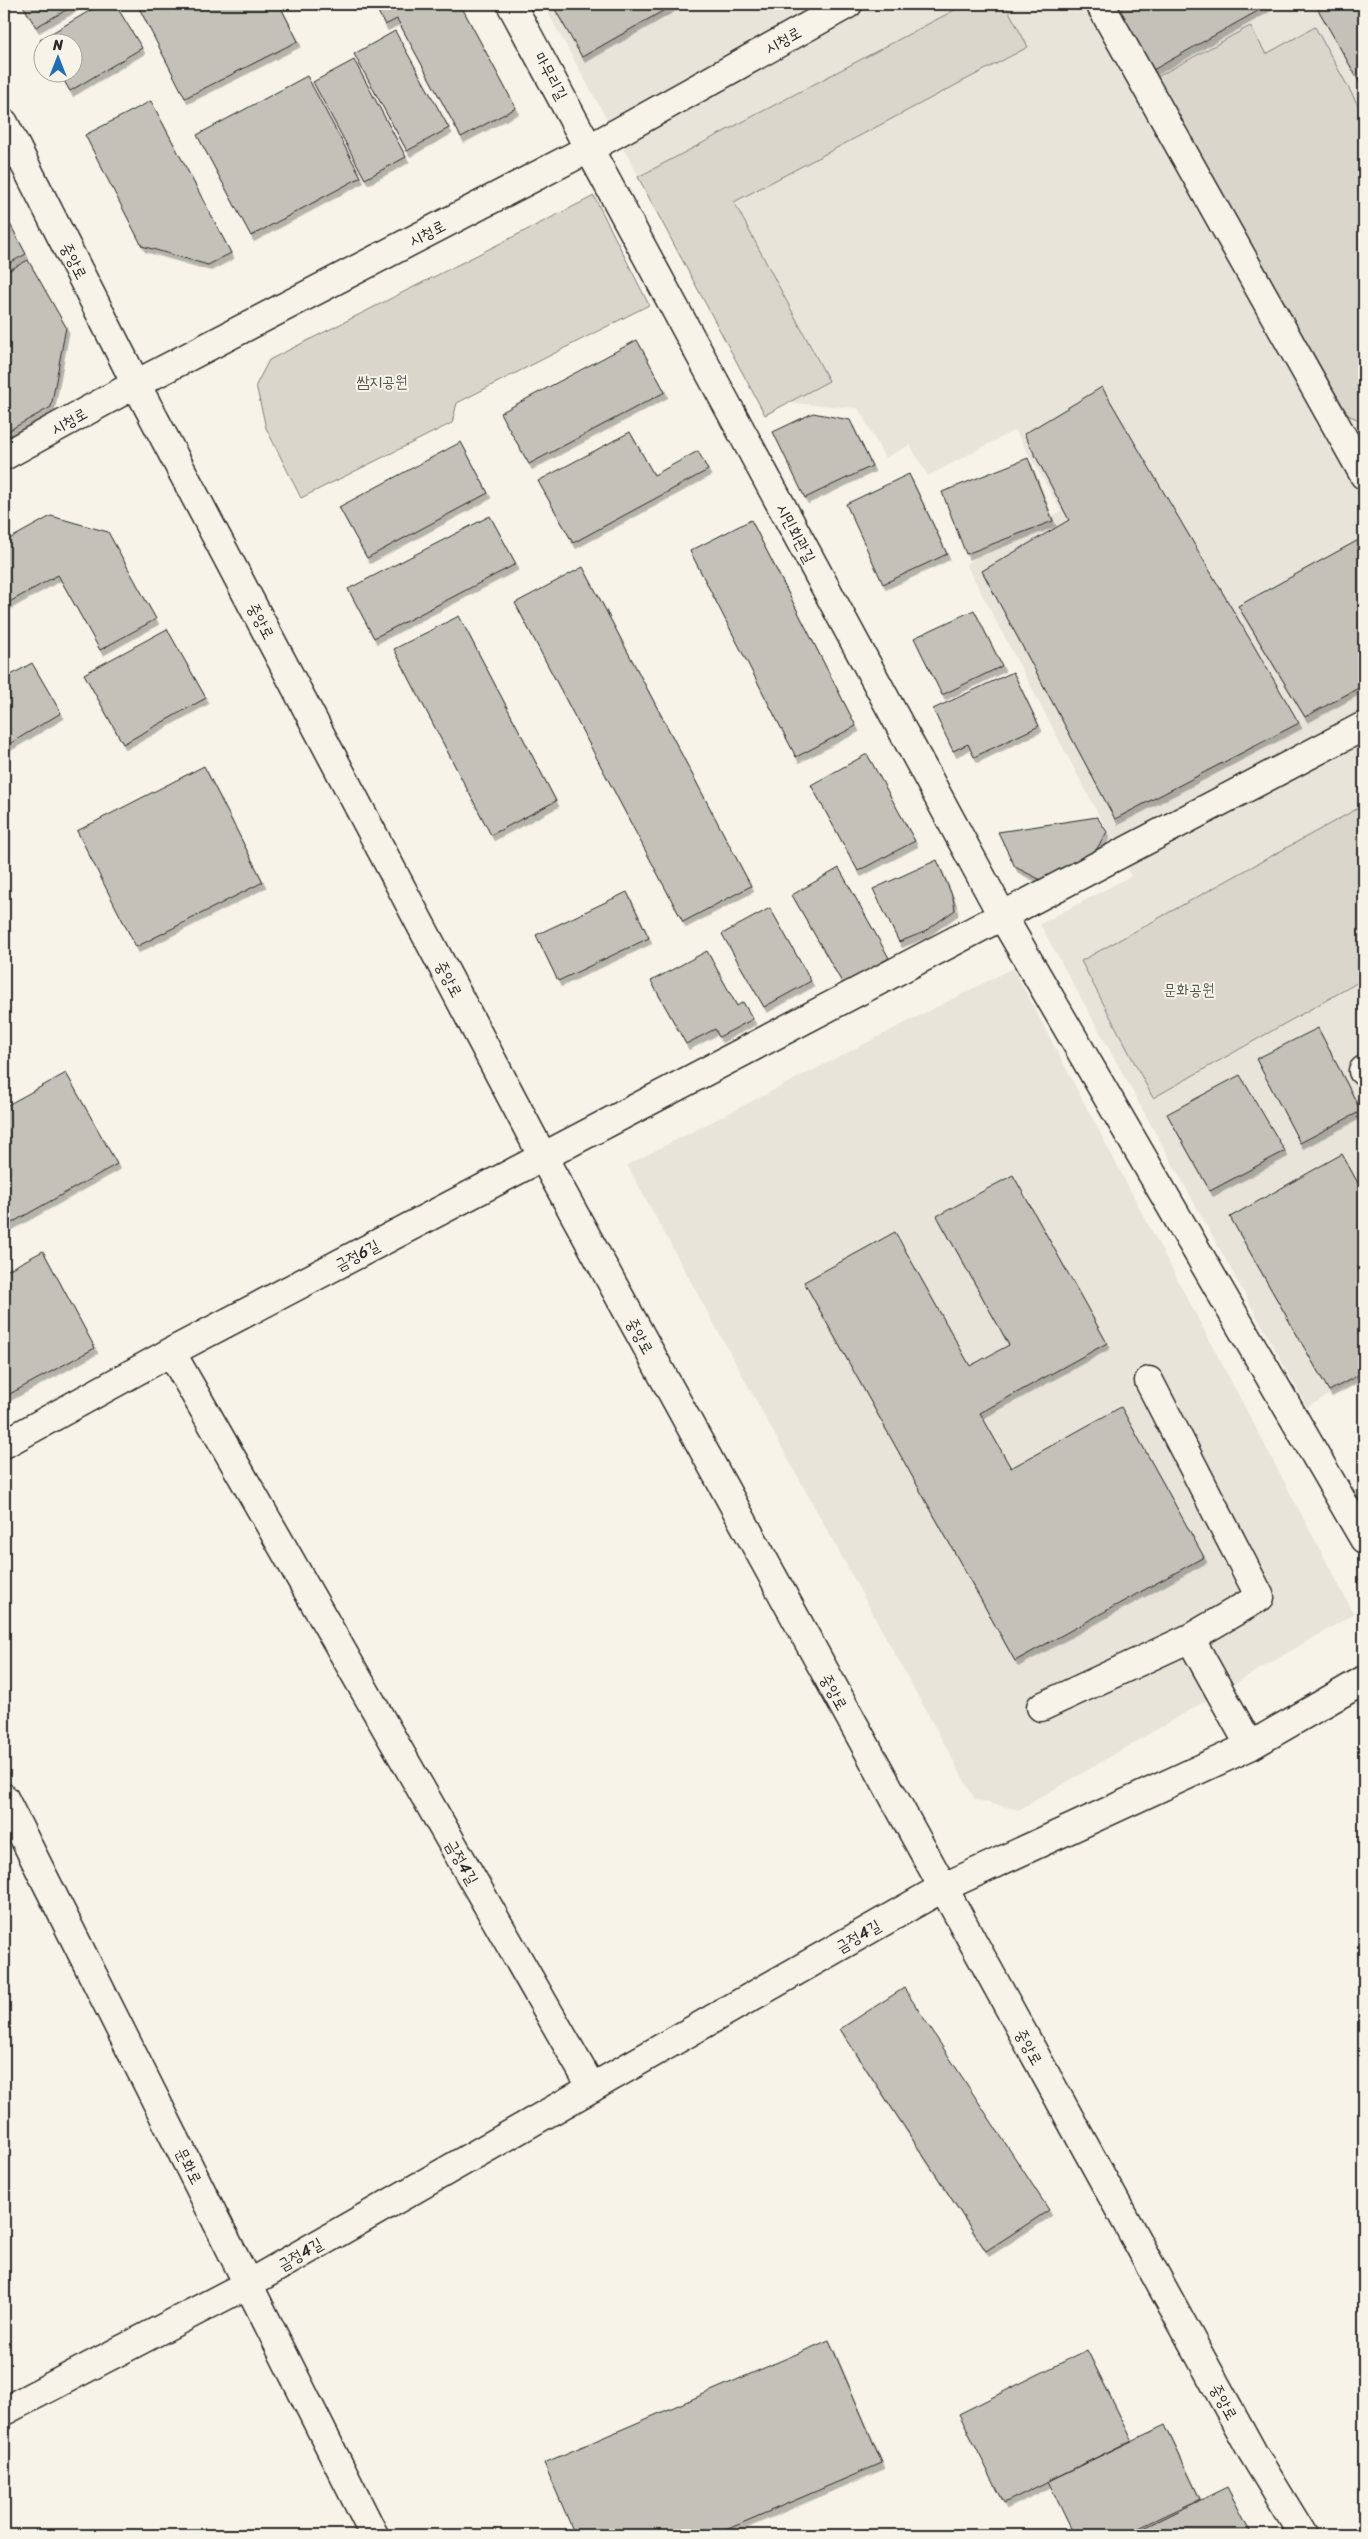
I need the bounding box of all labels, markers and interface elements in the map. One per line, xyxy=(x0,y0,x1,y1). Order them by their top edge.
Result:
street label: 시청로 xyxy=(759,18,807,62)
north arrow xyxy=(32,32,82,82)
text: N xyxy=(52,33,63,58)
street label: 마무리길 xyxy=(526,46,576,106)
street label: 시청로 xyxy=(403,211,451,255)
street label: 중앙로 xyxy=(52,237,96,285)
park label: 쌈지공원 xyxy=(356,367,408,396)
street label: 시청로 xyxy=(45,399,93,443)
street label: 시민회관길 xyxy=(768,498,824,568)
street label: 중앙로 xyxy=(239,597,283,645)
street label: 중앙로 xyxy=(427,955,471,1003)
park label: 문화공원 xyxy=(1163,975,1215,1004)
street label: 금정6길 xyxy=(329,1231,385,1279)
street label: 중앙로 xyxy=(618,1312,662,1360)
street label: 중앙로 xyxy=(812,1668,856,1716)
street label: 금정4길 xyxy=(437,1834,487,1890)
street label: 금정4길 xyxy=(830,1911,886,1961)
street label: 중앙로 xyxy=(1007,2023,1051,2071)
street label: 문화로 xyxy=(167,2142,211,2190)
street label: 금정4길 xyxy=(272,2229,328,2279)
street label: 중앙로 xyxy=(1202,2378,1246,2426)

